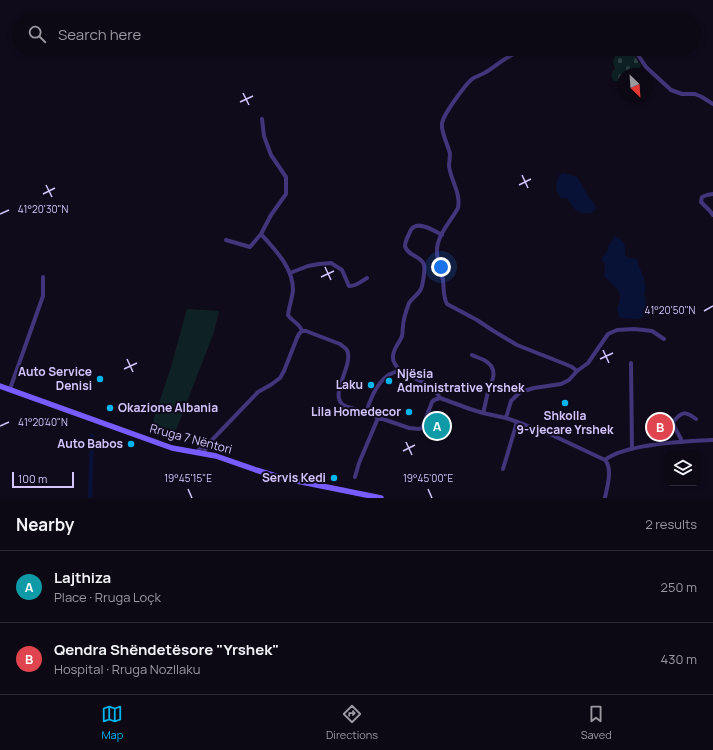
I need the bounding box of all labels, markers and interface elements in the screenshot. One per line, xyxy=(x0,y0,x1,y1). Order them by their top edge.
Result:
search box xyxy=(12,12,701,56)
icon: search xyxy=(26,23,48,45)
text: Search here xyxy=(58,24,141,45)
north arrow xyxy=(617,68,653,104)
text: 41°20'30"N xyxy=(18,202,68,216)
your location xyxy=(431,257,451,277)
text: 41°20'50"N xyxy=(645,303,696,317)
place label: Auto Service Denisi xyxy=(18,363,92,394)
place label: Njësia Administrative Yrshek xyxy=(397,365,525,396)
marker: Auto Service Denisi xyxy=(95,374,105,384)
place label: Laku xyxy=(336,376,363,393)
marker: Njësia Administrative Yrshek xyxy=(384,376,394,386)
marker: Laku xyxy=(366,380,376,390)
marker: Shkolla 9-vjecare Yrshek xyxy=(560,398,570,408)
place label: Okazione Albania xyxy=(118,399,218,416)
marker: Okazione Albania xyxy=(105,403,115,413)
place label: Lila Homedecor xyxy=(311,403,401,420)
marker: Lila Homedecor xyxy=(404,407,414,417)
place label: Shkolla 9-vjecare Yrshek xyxy=(517,407,614,438)
pin: A xyxy=(424,411,450,441)
pin: B xyxy=(647,412,673,442)
text: 41°20'40"N xyxy=(18,415,68,429)
street label: Rruga 7 Nëntori xyxy=(148,419,234,458)
place label: Auto Babos xyxy=(57,435,124,452)
marker: Auto Babos xyxy=(126,439,136,449)
map controls xyxy=(665,450,701,486)
button: layers xyxy=(665,450,701,486)
place label: Servis Kedi xyxy=(262,469,326,486)
scale bar xyxy=(12,470,74,489)
text: 100 m xyxy=(18,471,47,486)
text: 19°45'15"E xyxy=(164,471,212,485)
text: 19°45'00"E xyxy=(403,471,453,485)
marker: Servis Kedi xyxy=(329,473,339,483)
text: Nearby xyxy=(16,513,74,536)
text: 2 results xyxy=(645,515,697,533)
text: Lajthiza xyxy=(54,567,111,588)
text: A xyxy=(25,578,33,596)
text: 250 m xyxy=(661,578,697,596)
text: Place · Rruga Loçk xyxy=(54,588,161,606)
text: Qendra Shëndetësore "Yrshek" xyxy=(54,639,279,660)
text: B xyxy=(25,650,33,668)
text: 430 m xyxy=(661,650,697,668)
text: Hospital · Rruga Nozllaku xyxy=(54,660,200,678)
tab: Map xyxy=(101,703,123,742)
tab: Directions xyxy=(326,703,378,742)
tab: Saved xyxy=(581,703,612,742)

